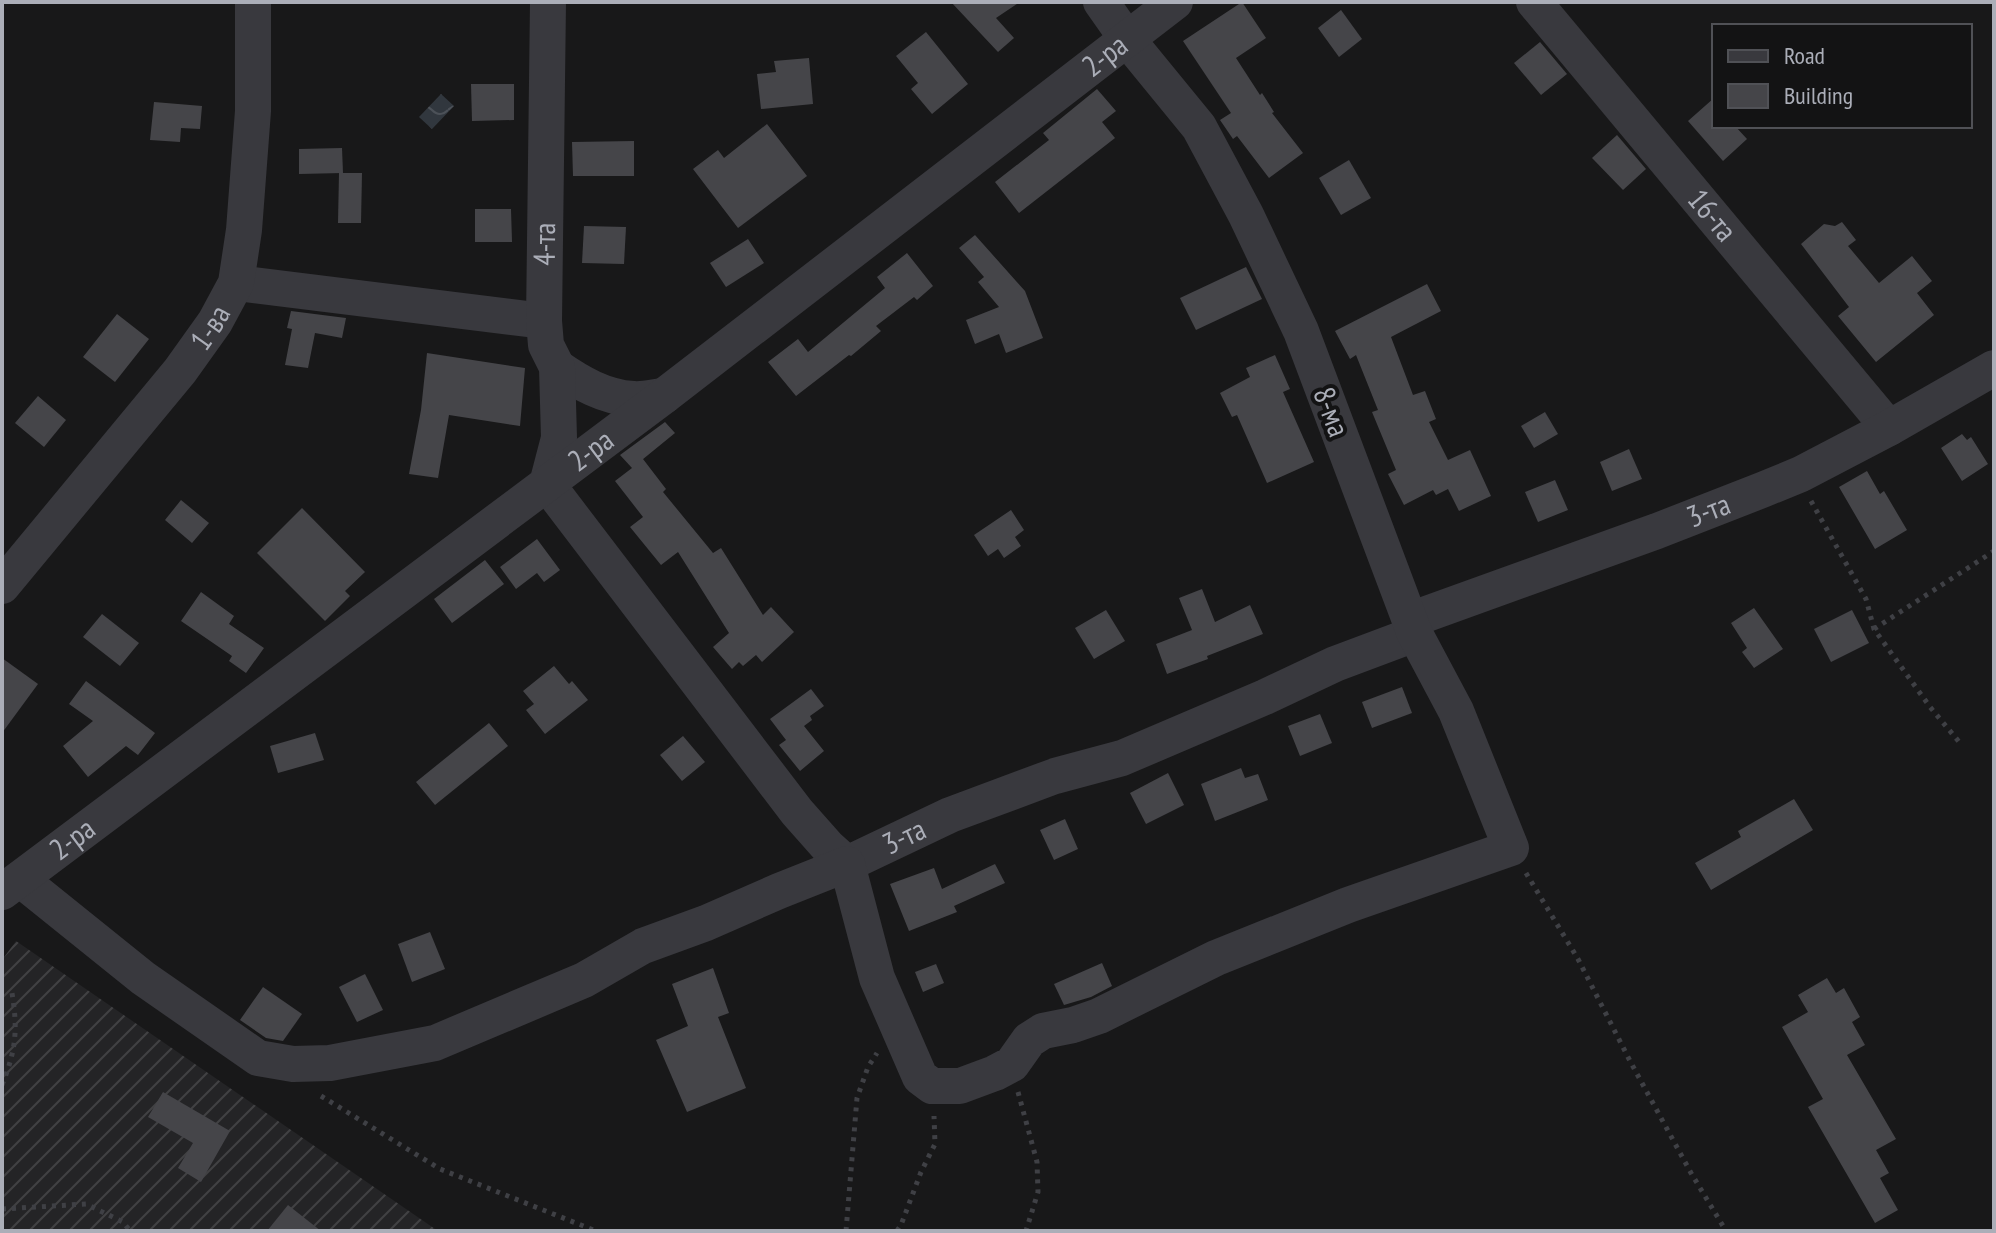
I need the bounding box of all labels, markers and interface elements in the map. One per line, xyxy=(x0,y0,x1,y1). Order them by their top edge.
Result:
legend xyxy=(1712,24,1972,128)
street label: 2-ра xyxy=(1073,25,1135,85)
text: Road xyxy=(1784,40,1825,71)
text: Building xyxy=(1784,80,1853,111)
street label: 16-та xyxy=(1680,180,1746,249)
street label: 4-та xyxy=(524,222,563,266)
street label: 1-ва xyxy=(180,298,238,357)
street label: 8-ма xyxy=(1305,381,1360,442)
street label: 2-ра xyxy=(559,420,621,479)
street label: 3-та xyxy=(1681,483,1735,535)
street label: 2-ра xyxy=(41,808,102,868)
street label: 3-та xyxy=(876,809,932,862)

